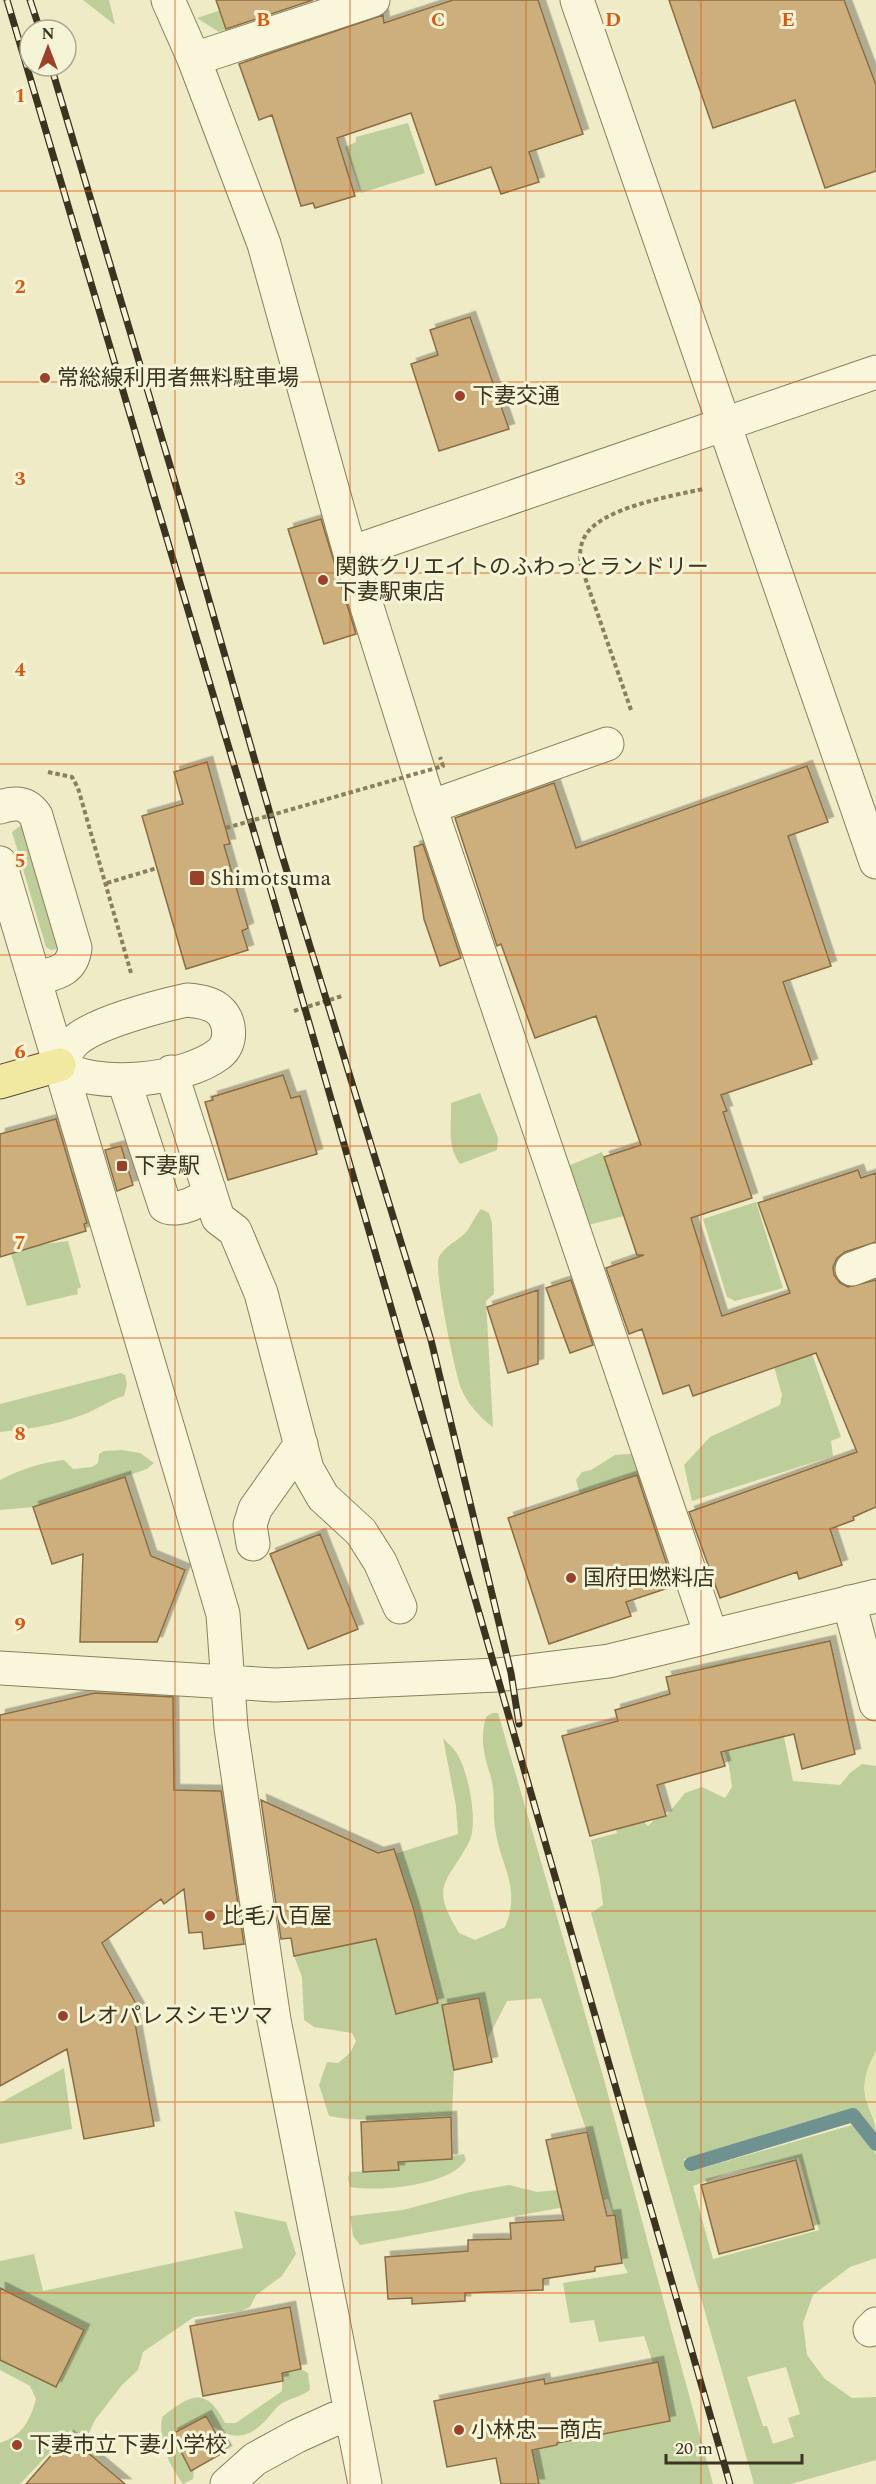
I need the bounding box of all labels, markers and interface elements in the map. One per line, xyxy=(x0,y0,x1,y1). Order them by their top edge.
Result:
text: B xyxy=(256,5,270,35)
text: C xyxy=(431,5,445,35)
text: D xyxy=(605,5,621,35)
text: E xyxy=(781,5,795,35)
north arrow xyxy=(18,18,78,78)
text: N xyxy=(41,22,55,46)
text: 1 xyxy=(14,81,26,111)
text: 2 xyxy=(14,272,26,302)
place label: 常総線利用者無料駐車場 xyxy=(57,362,299,395)
marker: 常総線利用者無料駐車場 xyxy=(38,371,52,385)
place label: 下妻交通 xyxy=(472,380,560,413)
marker: 下妻交通 xyxy=(453,389,467,403)
text: 3 xyxy=(14,464,26,494)
place label: 関鉄クリエイトのふわっとランドリー 下妻駅東店 xyxy=(335,551,709,609)
marker: 関鉄クリエイトのふわっとランドリー 下妻駅東店 xyxy=(316,573,330,587)
text: 4 xyxy=(14,655,26,685)
text: 5 xyxy=(14,846,26,876)
place label: Shimotsuma xyxy=(210,862,332,895)
marker: Shimotsuma xyxy=(188,869,206,887)
text: 6 xyxy=(14,1037,26,1067)
place label: 下妻駅 xyxy=(134,1150,200,1183)
marker: 下妻駅 xyxy=(115,1159,129,1173)
text: 7 xyxy=(14,1228,26,1258)
text: 8 xyxy=(14,1419,26,1449)
place label: 国府田燃料店 xyxy=(583,1562,715,1595)
marker: 国府田燃料店 xyxy=(564,1571,578,1585)
text: 9 xyxy=(14,1610,26,1640)
place label: 比毛八百屋 xyxy=(222,1900,332,1933)
marker: 比毛八百屋 xyxy=(203,1909,217,1923)
place label: レオパレスシモツマ xyxy=(75,2000,273,2033)
marker: レオパレスシモツマ xyxy=(56,2009,70,2023)
place label: 小林忠一商店 xyxy=(471,2414,603,2447)
marker: 小林忠一商店 xyxy=(452,2423,466,2437)
scale bar xyxy=(666,2427,802,2465)
place label: 下妻市立下妻小学校 xyxy=(29,2429,227,2462)
text: 20 m xyxy=(675,2435,713,2462)
marker: 下妻市立下妻小学校 xyxy=(10,2438,24,2452)

